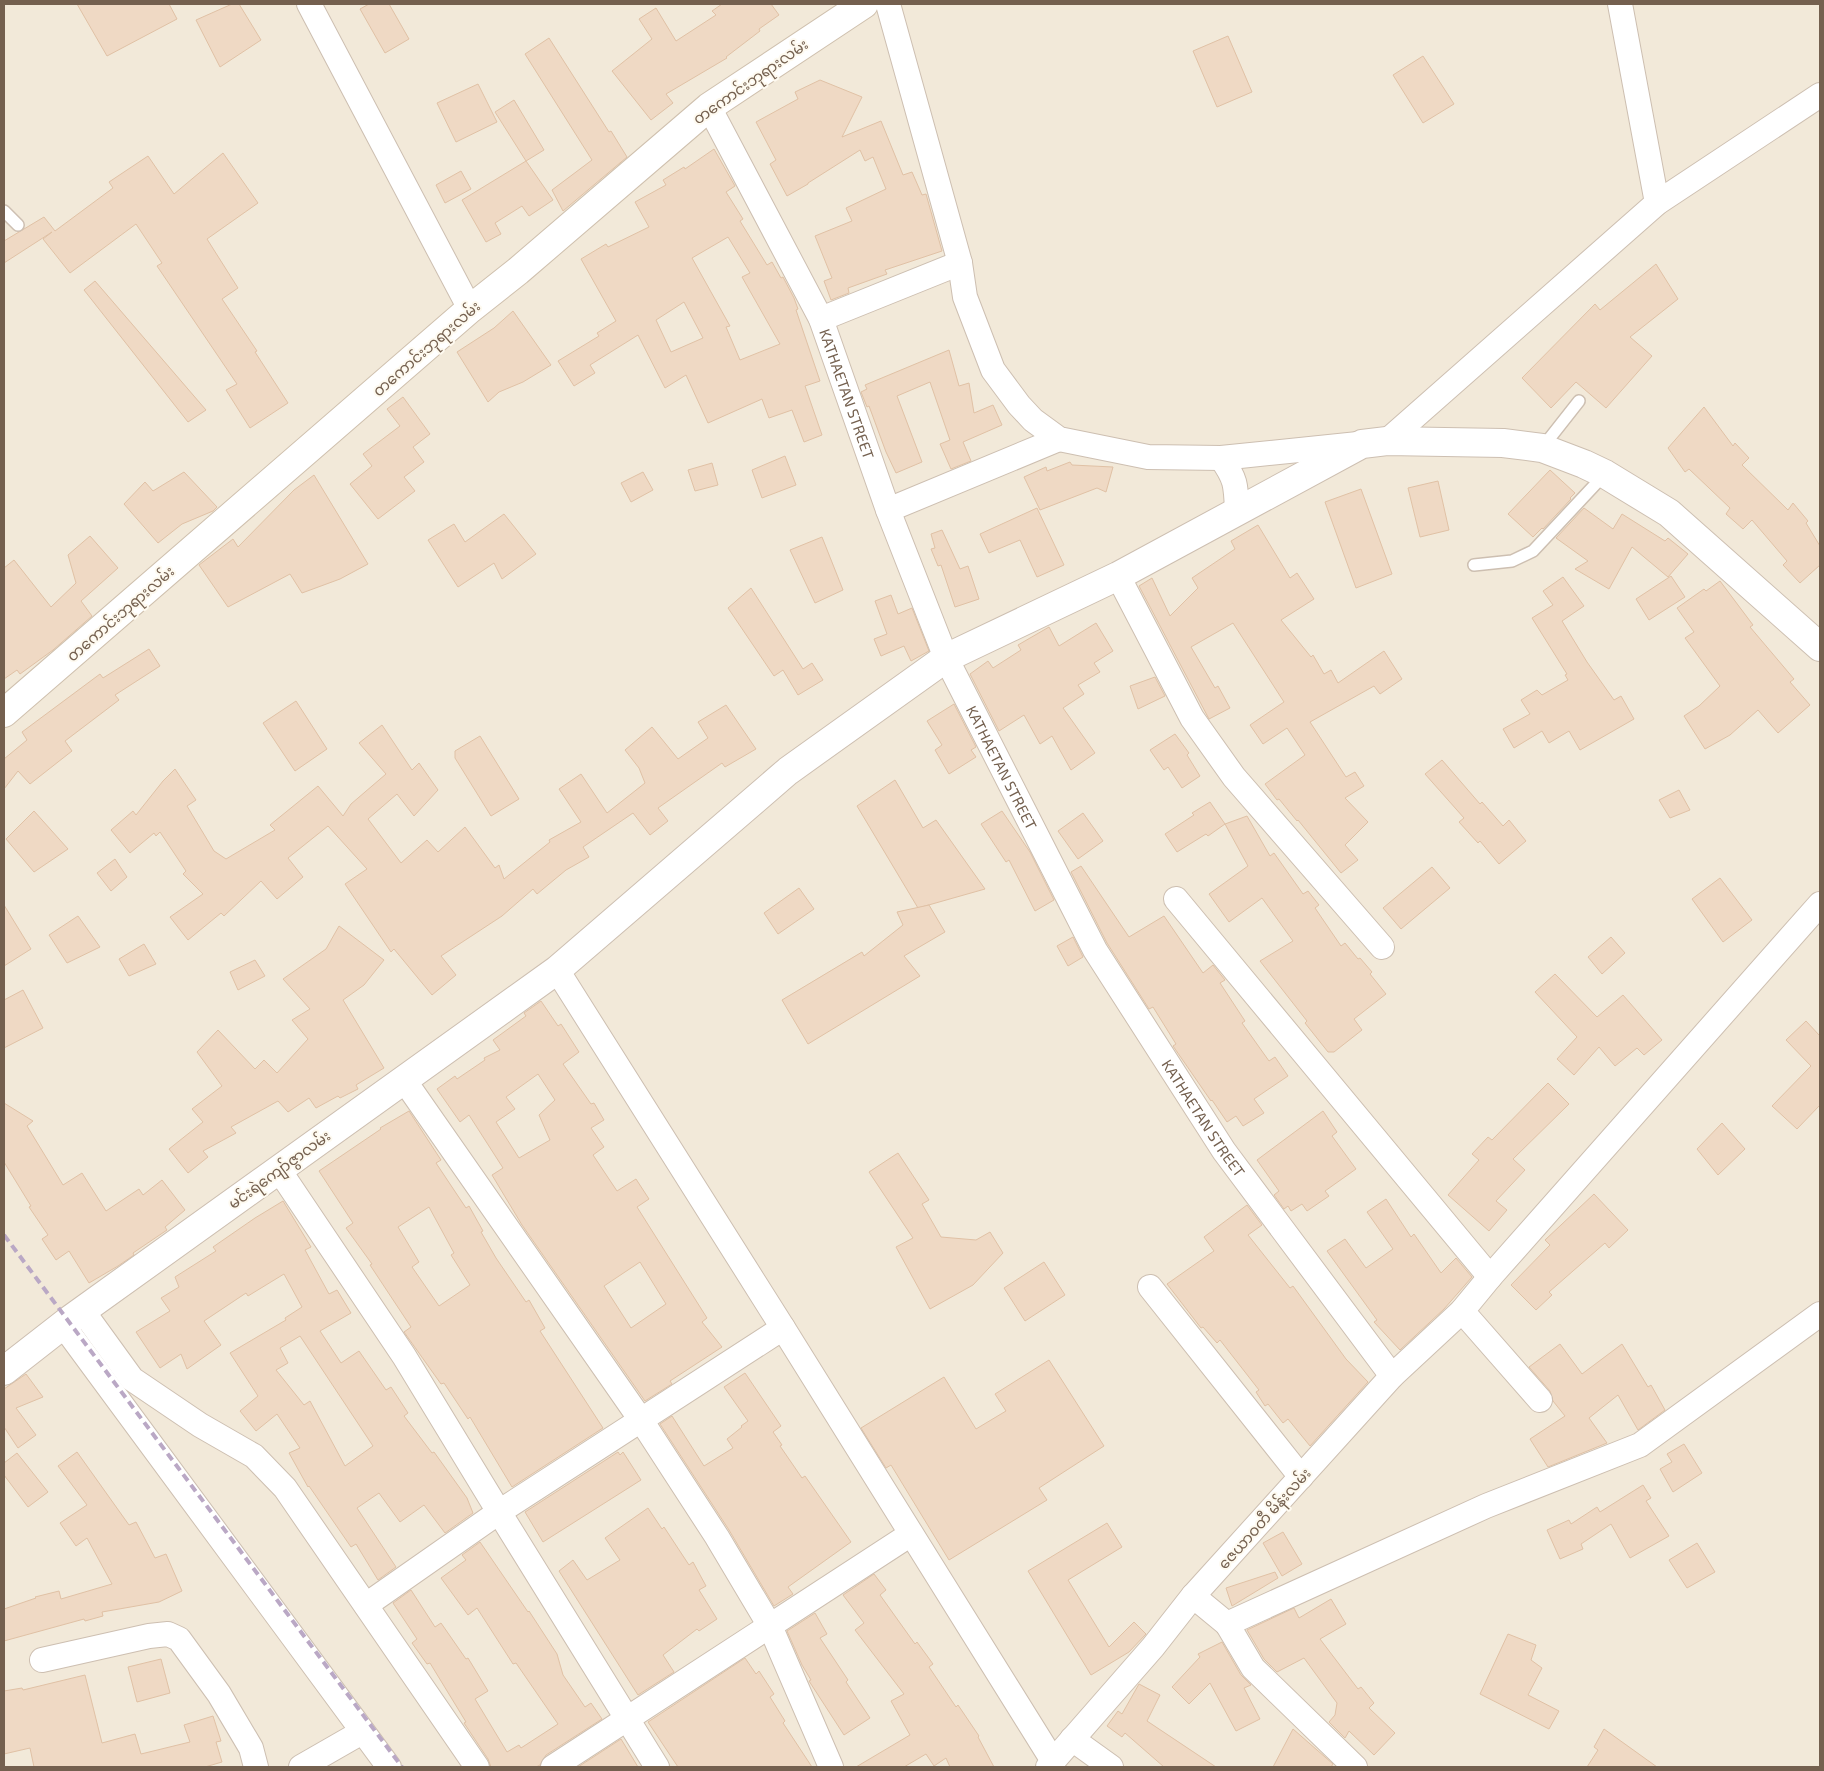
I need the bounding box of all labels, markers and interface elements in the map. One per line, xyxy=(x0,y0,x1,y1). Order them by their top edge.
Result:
street label: တကောင်းဘုရားလမ်း xyxy=(689,35,813,131)
street label: တကောင်းဘုရားလမ်း xyxy=(369,297,486,402)
street label: KATHAETAN STREET xyxy=(816,326,878,462)
street label: တကောင်းဘုရားလမ်း xyxy=(63,562,180,667)
street label: KATHAETAN STREET xyxy=(963,702,1041,833)
street label: KATHAETAN STREET xyxy=(1159,1056,1249,1180)
street label: မင်းရဲကျော်ဇွာလမ်း xyxy=(225,1126,336,1215)
street label: ဇေယာဝတီ မိန်းလမ်း xyxy=(1214,1464,1317,1575)

